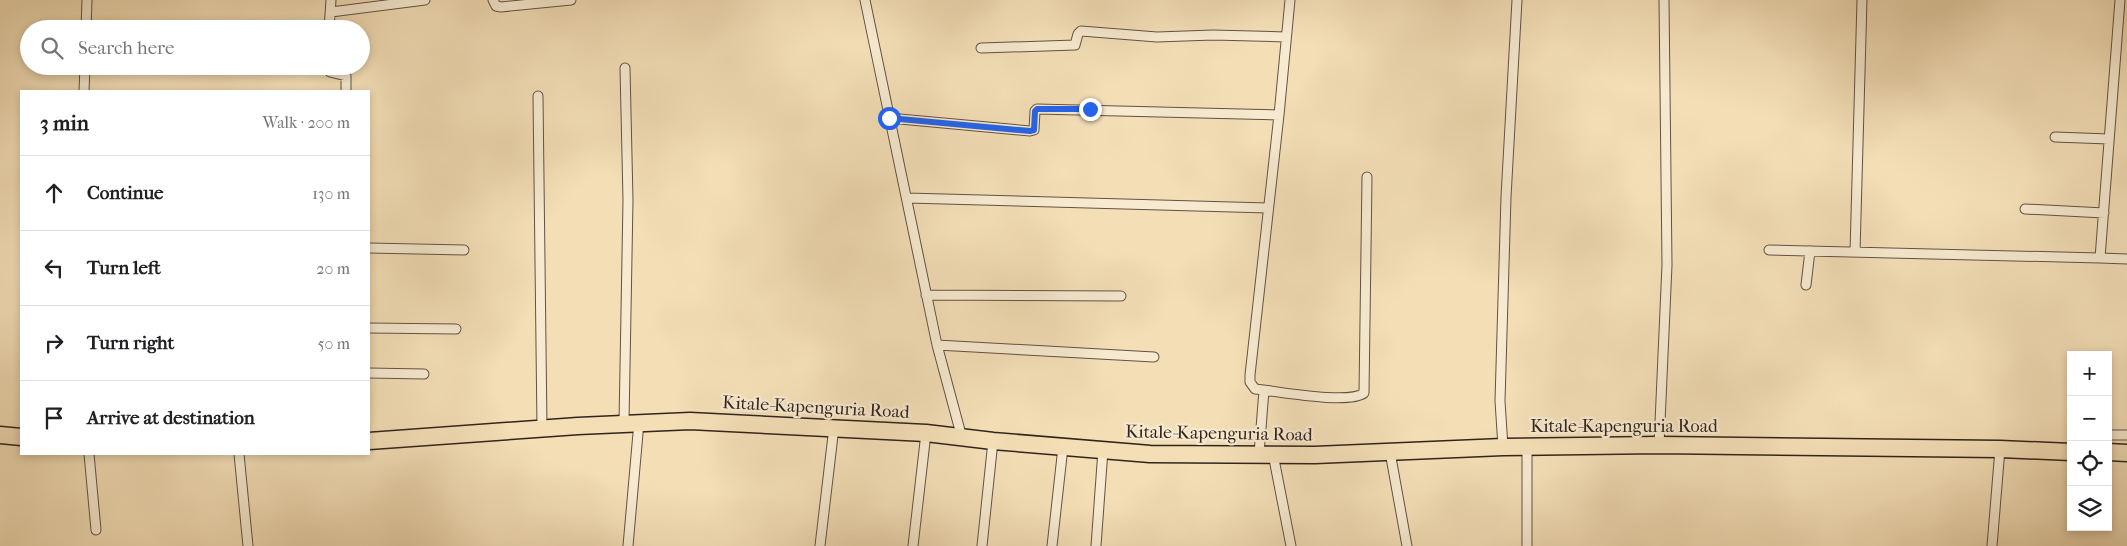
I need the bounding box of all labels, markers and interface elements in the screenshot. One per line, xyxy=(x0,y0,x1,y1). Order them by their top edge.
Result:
search box xyxy=(20,20,370,75)
icon: search xyxy=(38,34,66,62)
text: Search here xyxy=(78,37,174,59)
route end xyxy=(1079,98,1102,121)
route start xyxy=(878,107,901,130)
text: 3 min xyxy=(40,111,89,135)
text: Walk · 200 m xyxy=(263,113,350,132)
icon: ahead xyxy=(40,179,68,207)
text: Continue xyxy=(87,182,163,204)
text: 130 m xyxy=(312,184,350,203)
icon: left xyxy=(40,254,68,282)
text: Turn left xyxy=(87,257,161,279)
text: 20 m xyxy=(316,259,350,278)
icon: right xyxy=(40,329,68,357)
text: Turn right xyxy=(87,332,174,354)
text: 50 m xyxy=(318,334,350,353)
map controls xyxy=(2067,351,2112,531)
button: + xyxy=(2067,351,2112,396)
street label: Kitale-Kapenguria Road xyxy=(722,392,910,423)
button: − xyxy=(2067,396,2112,441)
icon: arrive xyxy=(40,404,68,432)
text: Arrive at destination xyxy=(87,407,255,429)
street label: Kitale-Kapenguria Road xyxy=(1530,416,1718,437)
street label: Kitale-Kapenguria Road xyxy=(1125,421,1313,446)
button: locate xyxy=(2067,441,2112,486)
button: layers xyxy=(2067,486,2112,531)

